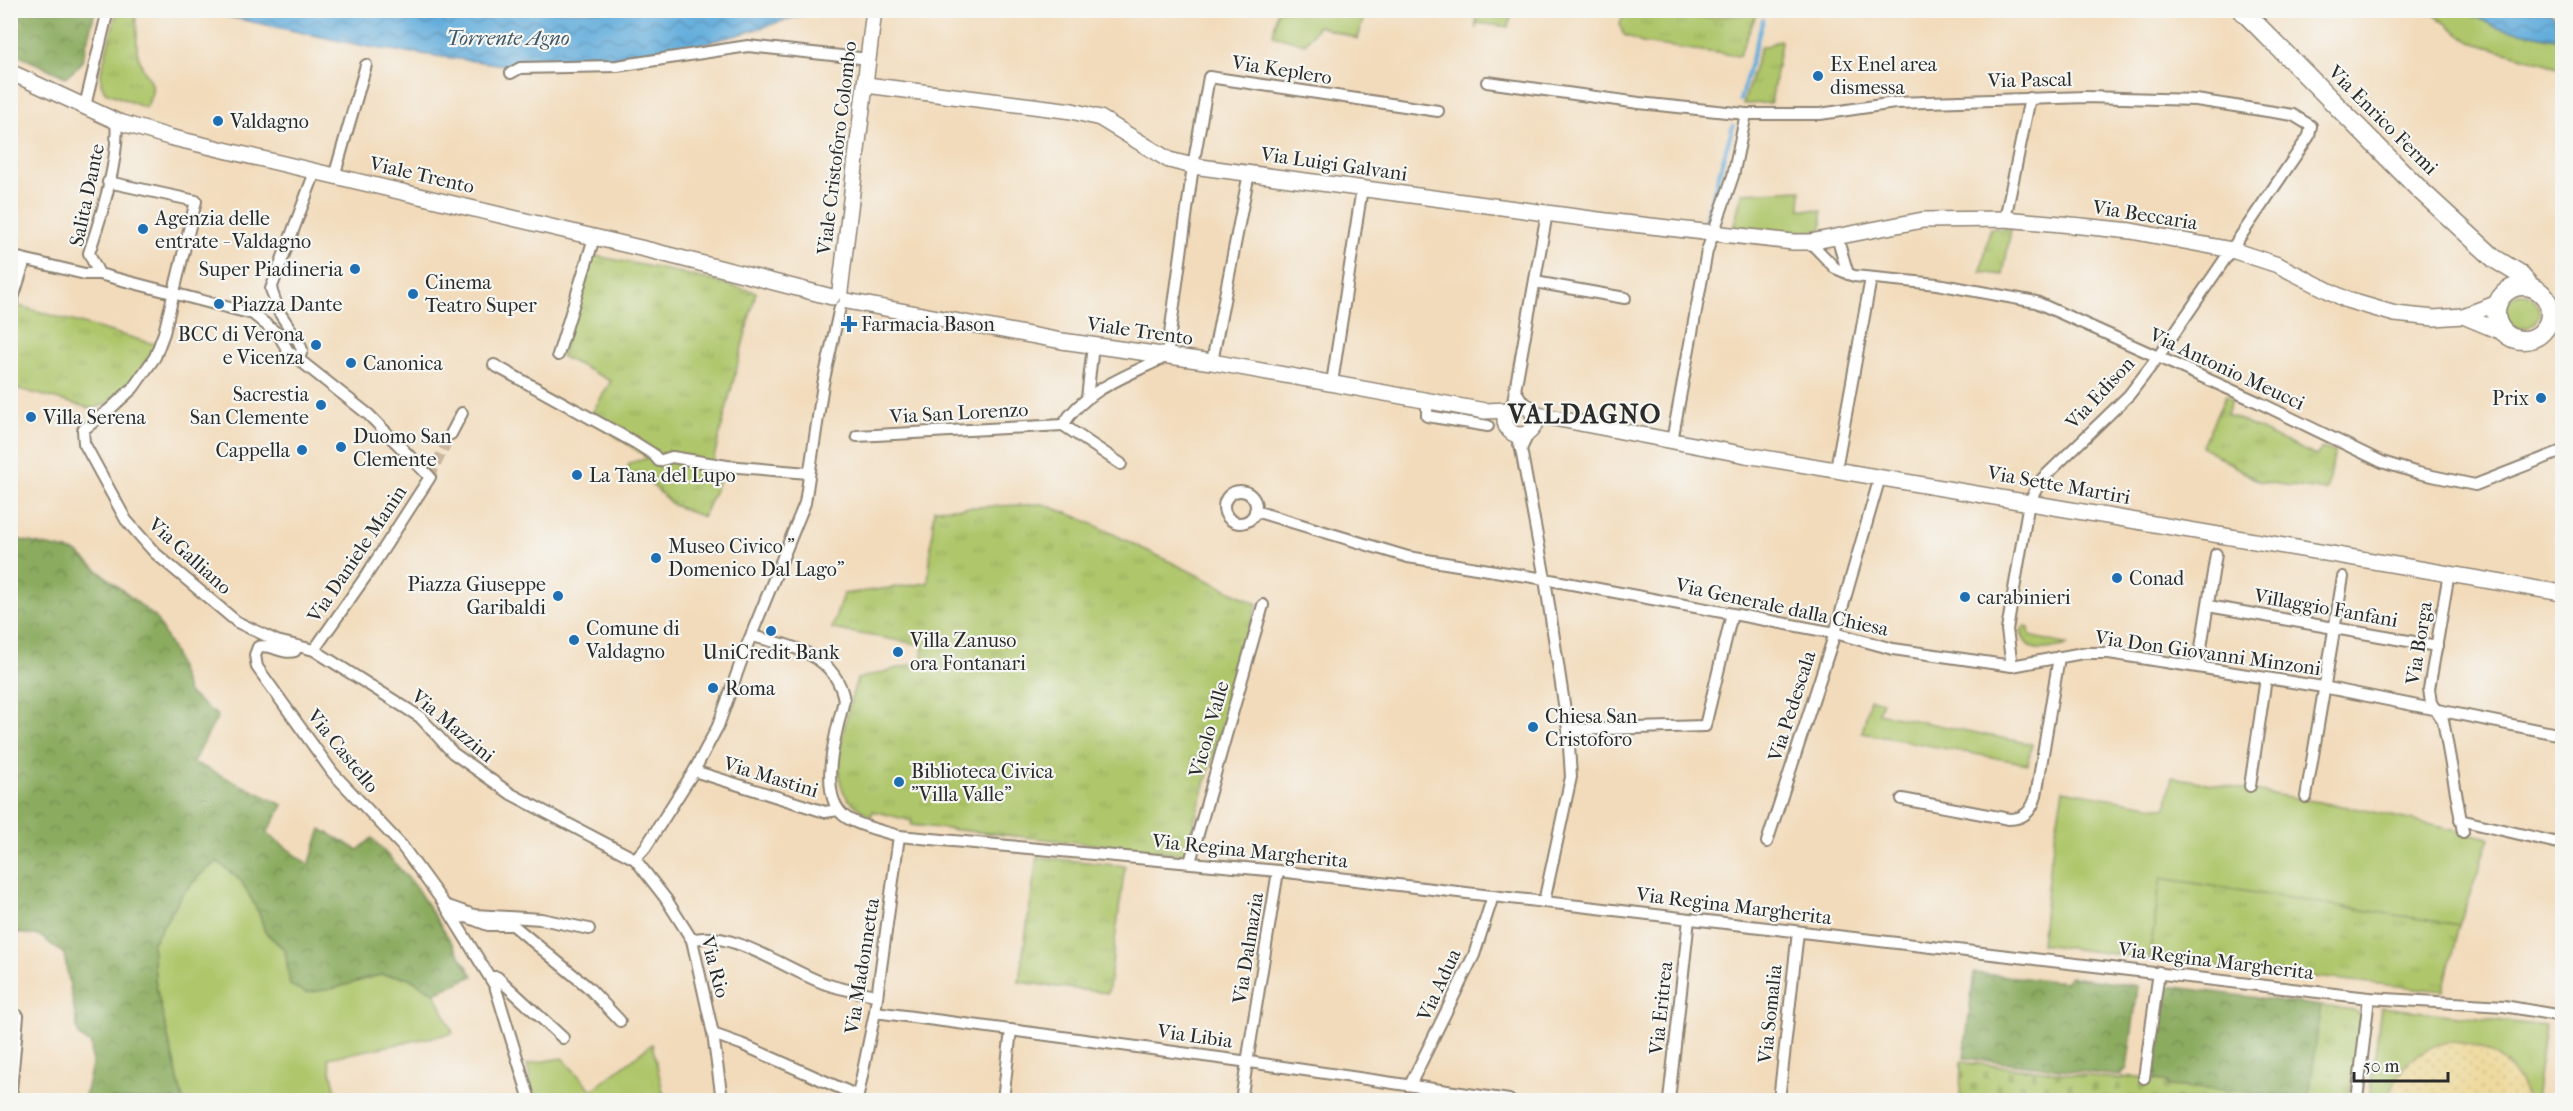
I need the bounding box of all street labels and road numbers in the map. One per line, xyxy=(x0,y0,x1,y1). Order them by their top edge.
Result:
street label: Viale Cristoforo Colombo xyxy=(812,40,862,257)
street label: Via Keplero xyxy=(1229,51,1334,89)
street label: Via Enrico Fermi xyxy=(2323,60,2443,180)
street label: Via Pascal xyxy=(1987,68,2073,92)
street label: Salita Dante xyxy=(65,141,109,249)
street label: Via Luigi Galvani xyxy=(1258,142,1409,186)
street label: Viale Trento xyxy=(366,152,477,198)
street label: Via Beccaria xyxy=(2090,195,2200,235)
street label: Viale Trento xyxy=(1085,312,1194,350)
street label: Via Antonio Meucci xyxy=(2145,323,2308,415)
street label: Via Edison xyxy=(2060,352,2140,435)
street label: Via San Lorenzo xyxy=(888,398,1029,428)
street label: Via Sette Martiri xyxy=(1985,461,2132,509)
street label: Via Daniele Manin xyxy=(302,481,412,628)
street label: Via Galliano xyxy=(143,512,236,599)
street label: Via Generale dalla Chiesa xyxy=(1673,573,1891,641)
street label: Villaggio Fanfani xyxy=(2251,584,2400,632)
street label: Via Borga xyxy=(2401,599,2437,687)
street label: Via Don Giovanni Minzoni xyxy=(2093,626,2323,680)
street label: Via Pedescala xyxy=(1763,647,1821,765)
street label: Vicolo Valle xyxy=(1184,678,1234,781)
street label: Via Mazzini xyxy=(406,684,499,767)
street label: Via Castello xyxy=(302,704,384,797)
street label: Via Mastini xyxy=(720,751,821,802)
street label: Via Regina Margherita xyxy=(1150,829,1350,873)
street label: Via Regina Margherita xyxy=(1634,882,1834,929)
street label: Via Dalmazia xyxy=(1228,890,1268,1006)
street label: Via Madonnetta xyxy=(840,896,884,1037)
street label: Via Rio xyxy=(696,933,734,1000)
street label: Via Regina Margherita xyxy=(2116,937,2316,984)
street label: Via Adua xyxy=(1412,945,1466,1026)
street label: Via Eritrea xyxy=(1645,960,1677,1057)
street label: Via Somalia xyxy=(1753,963,1787,1066)
street label: Via Libia xyxy=(1155,1019,1235,1053)

